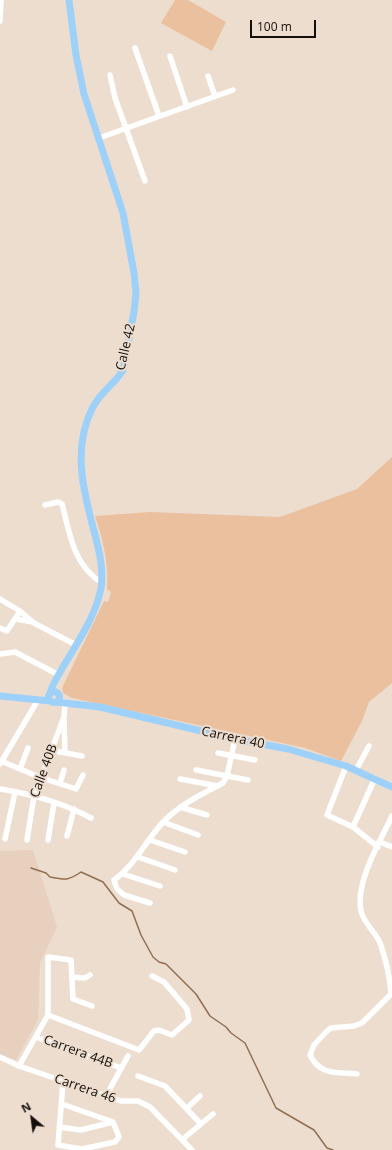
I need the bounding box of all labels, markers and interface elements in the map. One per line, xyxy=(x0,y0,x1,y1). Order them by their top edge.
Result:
scale bar xyxy=(252,12,318,38)
text: 100 m xyxy=(257,18,292,35)
street label: Calle 42 xyxy=(113,322,139,372)
street label: Carrera 40 xyxy=(200,724,266,752)
street label: Calle 40B xyxy=(27,742,61,800)
street label: Carrera 44B xyxy=(41,1032,115,1072)
street label: Carrera 46 xyxy=(52,1071,118,1107)
north arrow xyxy=(12,1098,52,1138)
text: N xyxy=(18,1098,33,1116)

